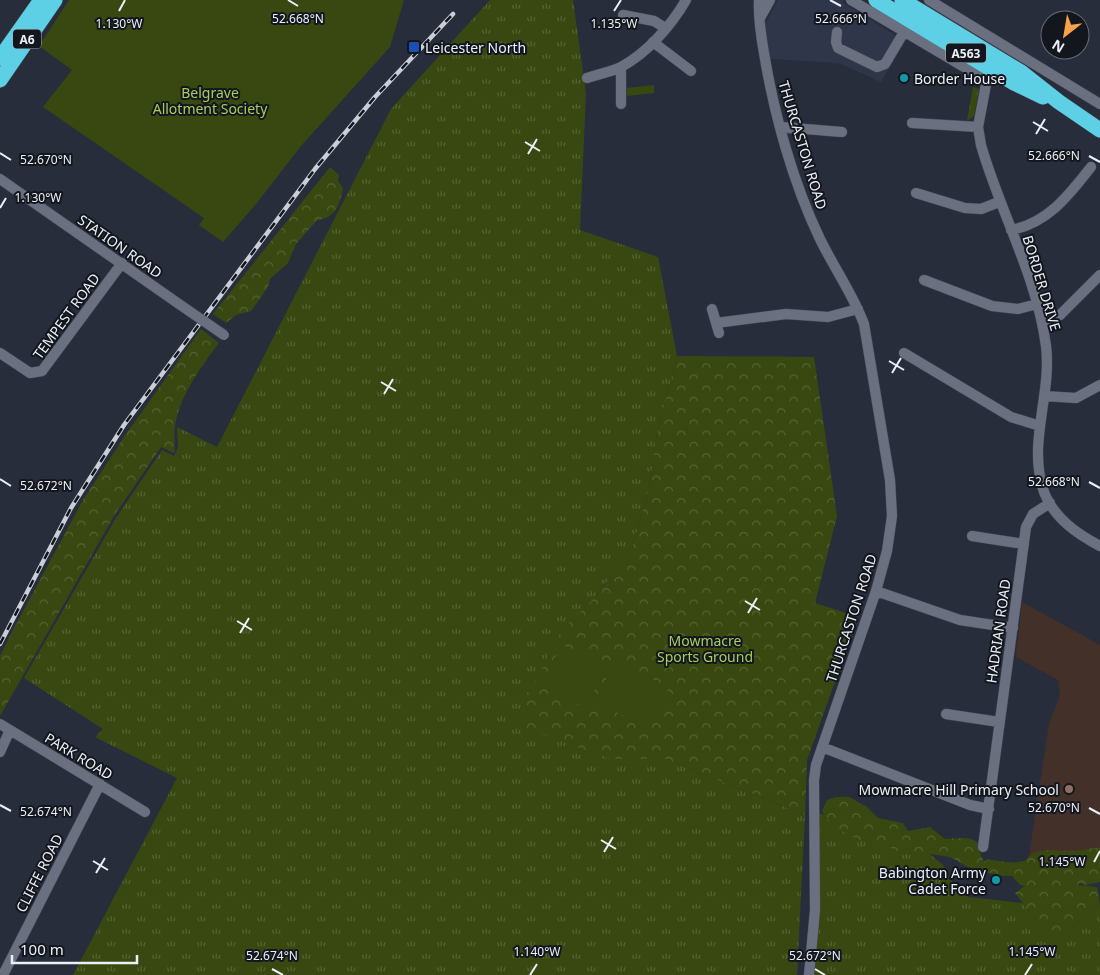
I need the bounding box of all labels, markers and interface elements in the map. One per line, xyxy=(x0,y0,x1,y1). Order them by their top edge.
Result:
text: 52.668°N xyxy=(272,10,324,27)
text: 52.666°N xyxy=(815,10,867,27)
north arrow xyxy=(1040,10,1090,60)
text: 1.130°W xyxy=(96,15,142,32)
text: 1.135°W xyxy=(591,15,637,32)
road number: A6 xyxy=(13,30,41,48)
text: N xyxy=(1048,35,1068,58)
place label: Leicester North xyxy=(425,38,526,57)
marker: Leicester North xyxy=(407,40,421,54)
road number: A563 xyxy=(946,44,986,62)
place label: Border House xyxy=(914,69,1005,88)
marker: Border House xyxy=(898,72,910,84)
street label: THURCASTON ROAD xyxy=(774,78,832,212)
park label: Belgrave Allotment Society xyxy=(153,83,268,118)
text: 52.666°N xyxy=(1028,147,1080,164)
text: 52.670°N xyxy=(20,151,72,168)
text: 1.130°W xyxy=(15,189,61,206)
street label: STATION ROAD xyxy=(74,210,166,282)
street label: BORDER DRIVE xyxy=(1018,233,1066,333)
street label: TEMPEST ROAD xyxy=(28,269,104,363)
text: 52.668°N xyxy=(1028,473,1080,490)
text: 52.672°N xyxy=(20,477,72,494)
street label: THURCASTON ROAD xyxy=(821,551,881,685)
street label: HADRIAN ROAD xyxy=(981,578,1015,684)
park label: Mowmacre Sports Ground xyxy=(657,631,753,666)
street label: PARK ROAD xyxy=(41,728,117,784)
place label: Mowmacre Hill Primary School xyxy=(859,780,1059,799)
marker: Mowmacre Hill Primary School xyxy=(1063,783,1075,795)
text: 52.670°N xyxy=(1028,799,1080,816)
text: 52.674°N xyxy=(20,803,72,820)
street label: CLIFFE ROAD xyxy=(11,831,67,915)
text: 1.145°W xyxy=(1039,853,1085,870)
place label: Babington Army Cadet Force xyxy=(879,863,987,898)
marker: Babington Army Cadet Force xyxy=(990,874,1002,886)
scale bar xyxy=(12,932,138,964)
text: 100 m xyxy=(20,939,64,959)
text: 1.140°W xyxy=(514,943,560,960)
text: 1.145°W xyxy=(1009,943,1055,960)
text: 52.674°N xyxy=(246,947,298,964)
text: 52.672°N xyxy=(789,947,841,964)

